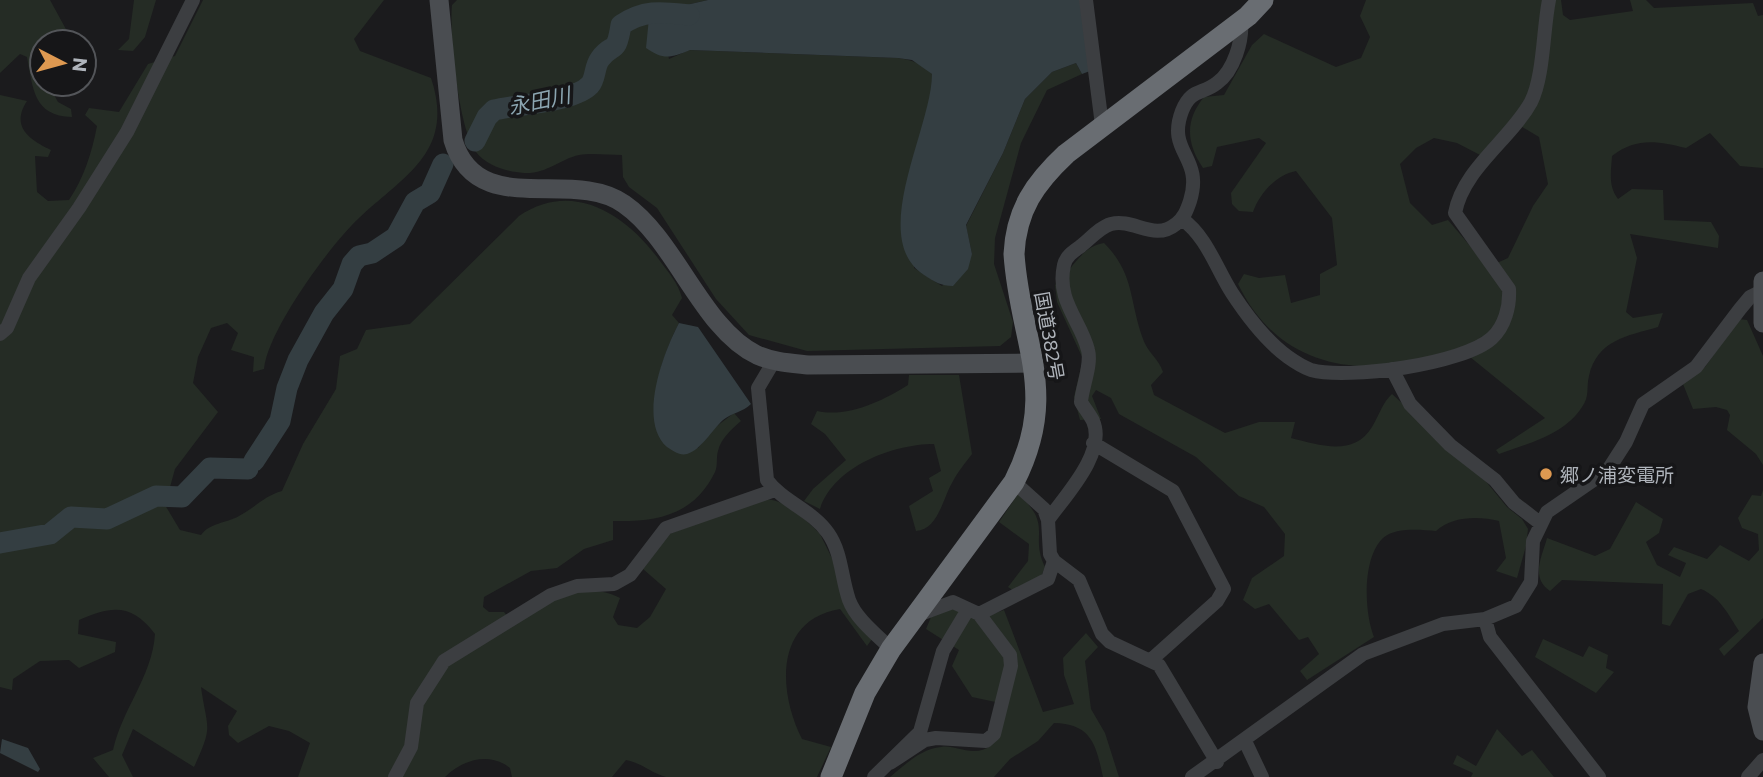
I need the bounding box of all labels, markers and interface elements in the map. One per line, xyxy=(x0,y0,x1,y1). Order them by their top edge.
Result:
north arrow xyxy=(28,28,98,98)
text: N xyxy=(68,57,93,73)
water label: 永田川 xyxy=(506,81,574,119)
street label: 国道382号 xyxy=(1031,290,1069,382)
place label: 郷ノ浦変電所 xyxy=(1560,463,1674,486)
marker: 郷ノ浦変電所 xyxy=(1538,466,1554,482)

